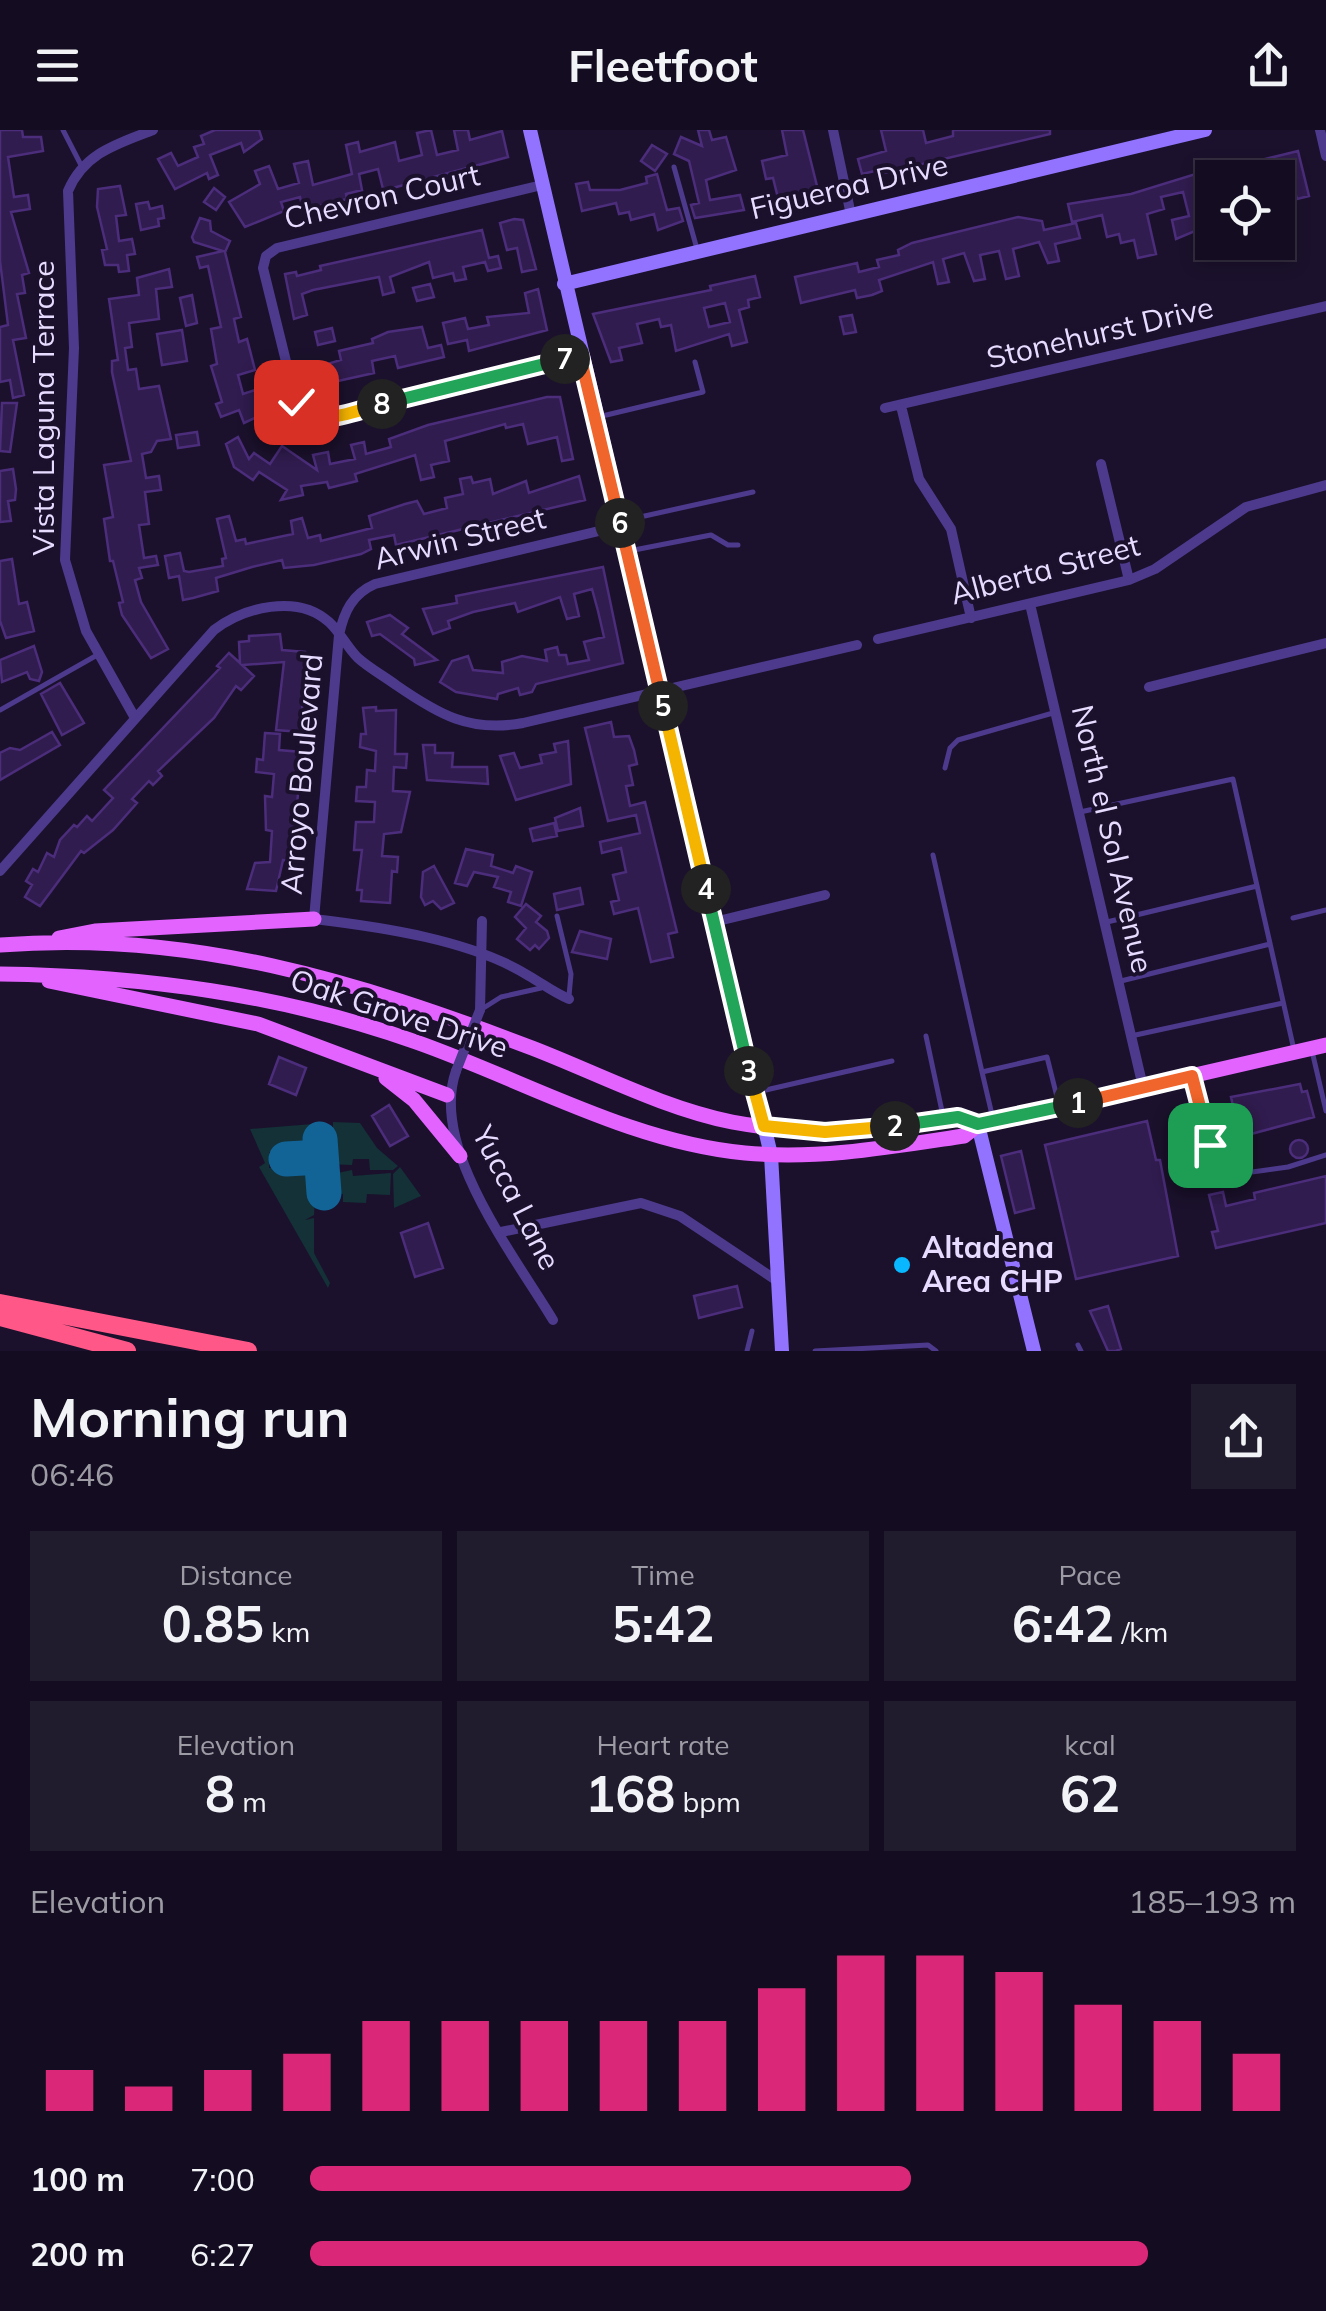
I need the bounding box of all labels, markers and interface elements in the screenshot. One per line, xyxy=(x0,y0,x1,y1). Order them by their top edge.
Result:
text: Fleetfoot xyxy=(568,37,758,93)
icon: menu xyxy=(30,38,85,93)
icon: share xyxy=(1241,38,1296,93)
street label: Figueroa Drive xyxy=(746,145,951,227)
street label: Chevron Court xyxy=(280,155,483,237)
map controls xyxy=(1195,160,1295,260)
button: locate xyxy=(1195,160,1295,260)
street label: Vista Laguna Terrace xyxy=(24,261,62,555)
street label: Stonehurst Drive xyxy=(983,288,1217,377)
pin: 7 xyxy=(540,334,590,384)
text: 7 xyxy=(557,341,573,376)
pin xyxy=(254,360,339,445)
icon: check xyxy=(269,375,324,430)
pin: 8 xyxy=(357,379,407,429)
text: 8 xyxy=(374,386,390,421)
street label: Arwin Street xyxy=(370,498,549,578)
pin: 6 xyxy=(595,498,645,548)
text: 6 xyxy=(612,505,628,540)
street label: Alberta Street xyxy=(946,526,1144,613)
street label: Arroyo Boulevard xyxy=(272,652,330,896)
pin: 5 xyxy=(638,681,688,731)
text: 5 xyxy=(655,688,671,723)
street label: North el Sol Avenue xyxy=(1064,701,1162,976)
pin: 4 xyxy=(681,864,731,914)
text: 4 xyxy=(698,871,714,906)
street label: Oak Grove Drive xyxy=(286,960,513,1066)
pin: 3 xyxy=(724,1046,774,1096)
text: 3 xyxy=(741,1053,757,1088)
pin: 1 xyxy=(1053,1078,1103,1128)
text: 1 xyxy=(1070,1085,1086,1120)
pin: 2 xyxy=(870,1101,920,1151)
pin xyxy=(1168,1103,1253,1188)
text: 2 xyxy=(887,1108,903,1143)
street label: Yucca Lane xyxy=(464,1118,569,1276)
icon: arrive xyxy=(1183,1118,1238,1173)
place label: Altadena Area CHP xyxy=(922,1228,1063,1300)
marker: Altadena Area CHP xyxy=(891,1254,913,1276)
text: Morning run xyxy=(30,1382,350,1451)
button: share xyxy=(1191,1384,1296,1489)
text: 06:46 xyxy=(30,1454,114,1494)
text: Distance xyxy=(179,1557,293,1592)
text: Time xyxy=(631,1557,695,1592)
text: Pace xyxy=(1058,1557,1122,1592)
text: 0.85 xyxy=(162,1592,264,1655)
text: 5:42 xyxy=(612,1592,714,1655)
text: 6:42 xyxy=(1012,1592,1114,1655)
text: km xyxy=(264,1614,310,1649)
text: /km xyxy=(1114,1614,1168,1649)
text: Elevation xyxy=(177,1727,295,1762)
text: Heart rate xyxy=(596,1727,730,1762)
text: kcal xyxy=(1064,1727,1116,1762)
text: 8 xyxy=(205,1762,235,1825)
text: 168 xyxy=(585,1762,675,1825)
text: 62 xyxy=(1060,1762,1120,1825)
text: m xyxy=(235,1784,267,1819)
text: bpm xyxy=(675,1784,741,1819)
text: Elevation xyxy=(30,1881,165,1921)
text: 185–193 m xyxy=(1128,1881,1296,1921)
text: 100 m xyxy=(30,2159,125,2199)
text: 7:00 xyxy=(190,2159,255,2199)
text: 200 m xyxy=(30,2234,125,2274)
text: 6:27 xyxy=(190,2234,255,2274)

